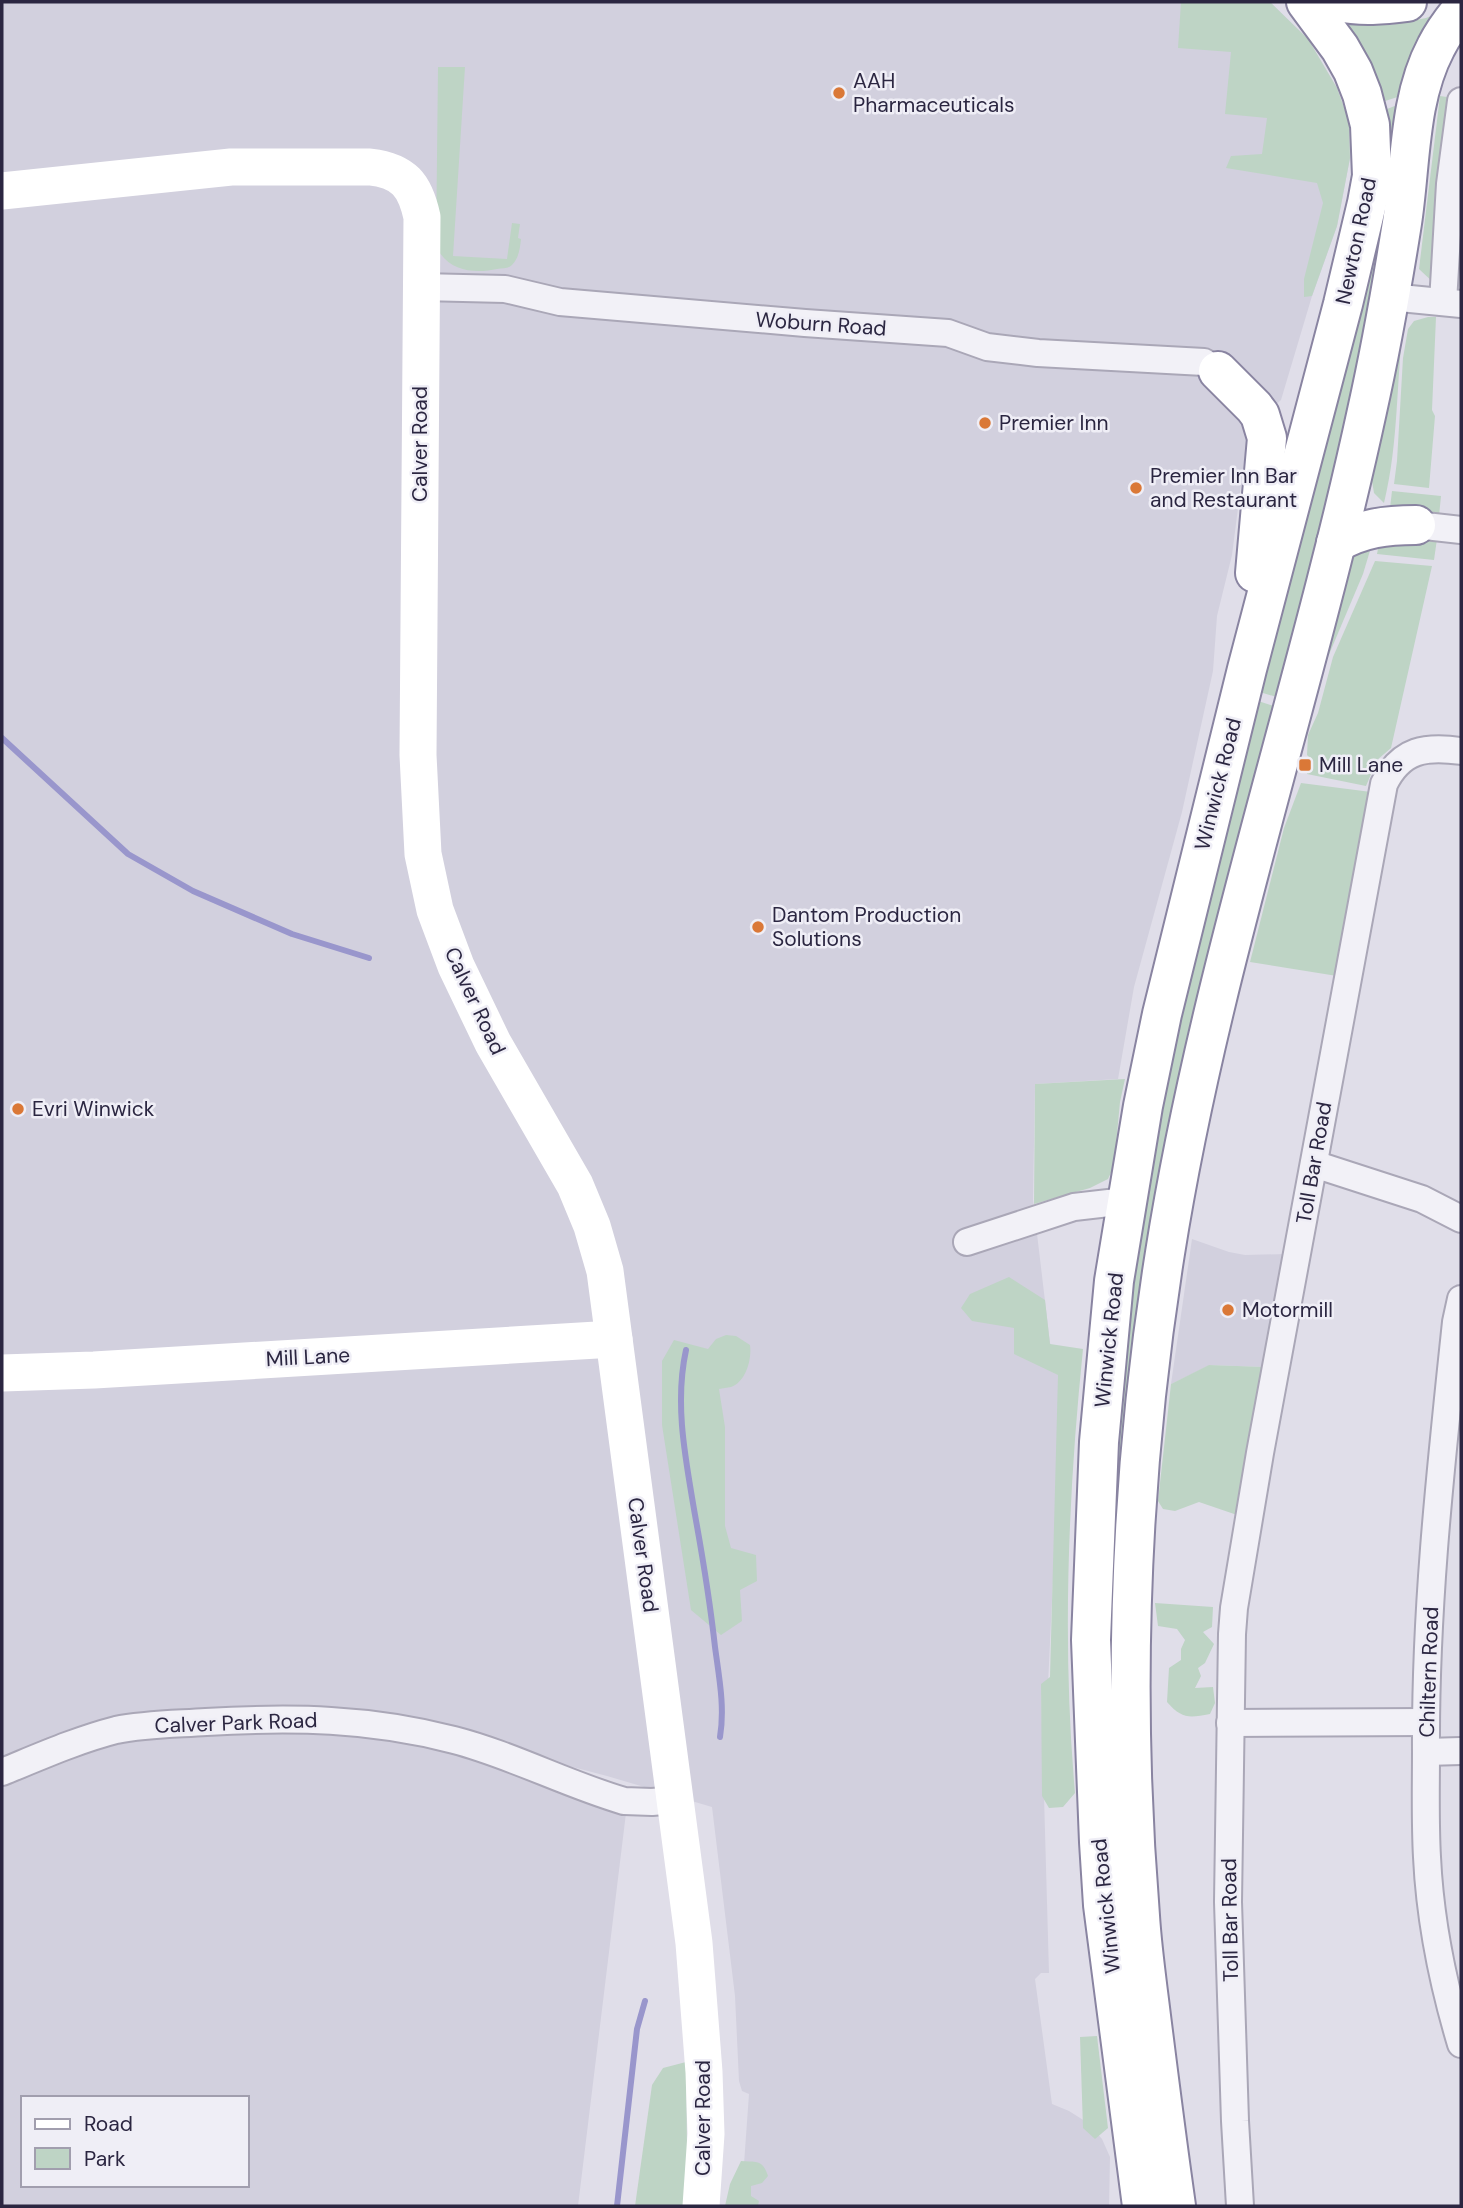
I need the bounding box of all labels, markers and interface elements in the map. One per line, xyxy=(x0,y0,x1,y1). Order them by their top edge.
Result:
place label: AAH Pharmaceuticals xyxy=(853,67,1015,119)
marker: AAH Pharmaceuticals xyxy=(831,85,847,101)
street label: Newton Road xyxy=(1329,175,1383,307)
street label: Woburn Road xyxy=(755,305,887,343)
street label: Calver Road xyxy=(406,386,434,502)
place label: Premier Inn xyxy=(999,409,1109,437)
marker: Premier Inn xyxy=(977,415,993,431)
place label: Premier Inn Bar and Restaurant xyxy=(1150,462,1297,514)
marker: Premier Inn Bar and Restaurant xyxy=(1128,480,1144,496)
street label: Winwick Road xyxy=(1188,715,1248,853)
place label: Mill Lane xyxy=(1319,751,1403,779)
marker: Mill Lane xyxy=(1297,757,1313,773)
place label: Dantom Production Solutions xyxy=(772,901,961,953)
marker: Dantom Production Solutions xyxy=(750,919,766,935)
street label: Calver Road xyxy=(438,943,512,1059)
place label: Evri Winwick xyxy=(32,1095,155,1123)
street label: Toll Bar Road xyxy=(1289,1100,1339,1226)
marker: Evri Winwick xyxy=(10,1101,26,1117)
street label: Winwick Road xyxy=(1088,1271,1130,1409)
place label: Motormill xyxy=(1242,1296,1333,1324)
marker: Motormill xyxy=(1220,1302,1236,1318)
street label: Mill Lane xyxy=(265,1341,351,1373)
street label: Calver Road xyxy=(621,1496,665,1614)
street label: Chiltern Road xyxy=(1413,1606,1445,1738)
street label: Calver Park Road xyxy=(154,1706,318,1740)
street label: Winwick Road xyxy=(1085,1837,1127,1975)
street label: Toll Bar Road xyxy=(1215,1858,1245,1982)
street label: Calver Road xyxy=(689,2060,717,2176)
legend xyxy=(21,2096,248,2187)
text: Road xyxy=(84,2110,133,2138)
text: Park xyxy=(84,2145,126,2173)

